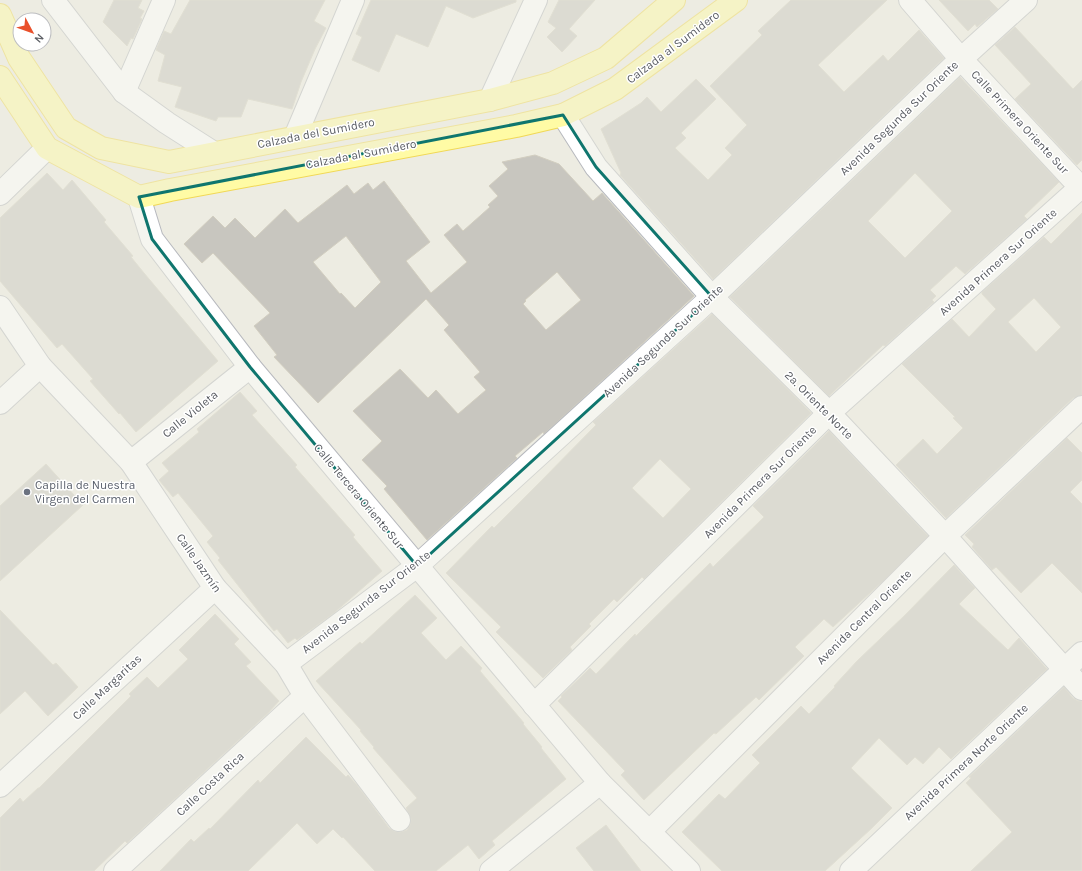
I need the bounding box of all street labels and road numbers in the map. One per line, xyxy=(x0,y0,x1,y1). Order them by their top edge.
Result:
street label: Calzada al Sumidero xyxy=(624,8,722,86)
street label: Avenida Segunda Sur Oriente xyxy=(837,58,961,178)
street label: Calle Primera Oriente Sur xyxy=(968,67,1072,177)
street label: Calzada del Sumidero xyxy=(256,115,376,151)
street label: Calzada al Sumidero xyxy=(304,136,418,172)
street label: Avenida Primera Sur Oriente xyxy=(936,205,1060,319)
street label: Avenida Segunda Sur Oriente xyxy=(600,282,726,400)
street label: 2a. Oriente Norte xyxy=(782,368,856,442)
street label: Calle Violeta xyxy=(159,387,221,441)
street label: Avenida Primera Sur Oriente xyxy=(701,423,819,541)
street label: Calle Tercera Oriente Sur xyxy=(311,441,407,552)
street label: Calle Jazmín xyxy=(174,531,224,595)
street label: Avenida Segunda Sur Oriente xyxy=(299,548,433,656)
street label: Avenida Central Oriente xyxy=(814,567,914,667)
street label: Calle Margaritas xyxy=(70,651,144,723)
street label: Avenida Primera Norte Oriente xyxy=(901,701,1031,823)
street label: Calle Costa Rica xyxy=(173,749,247,819)

